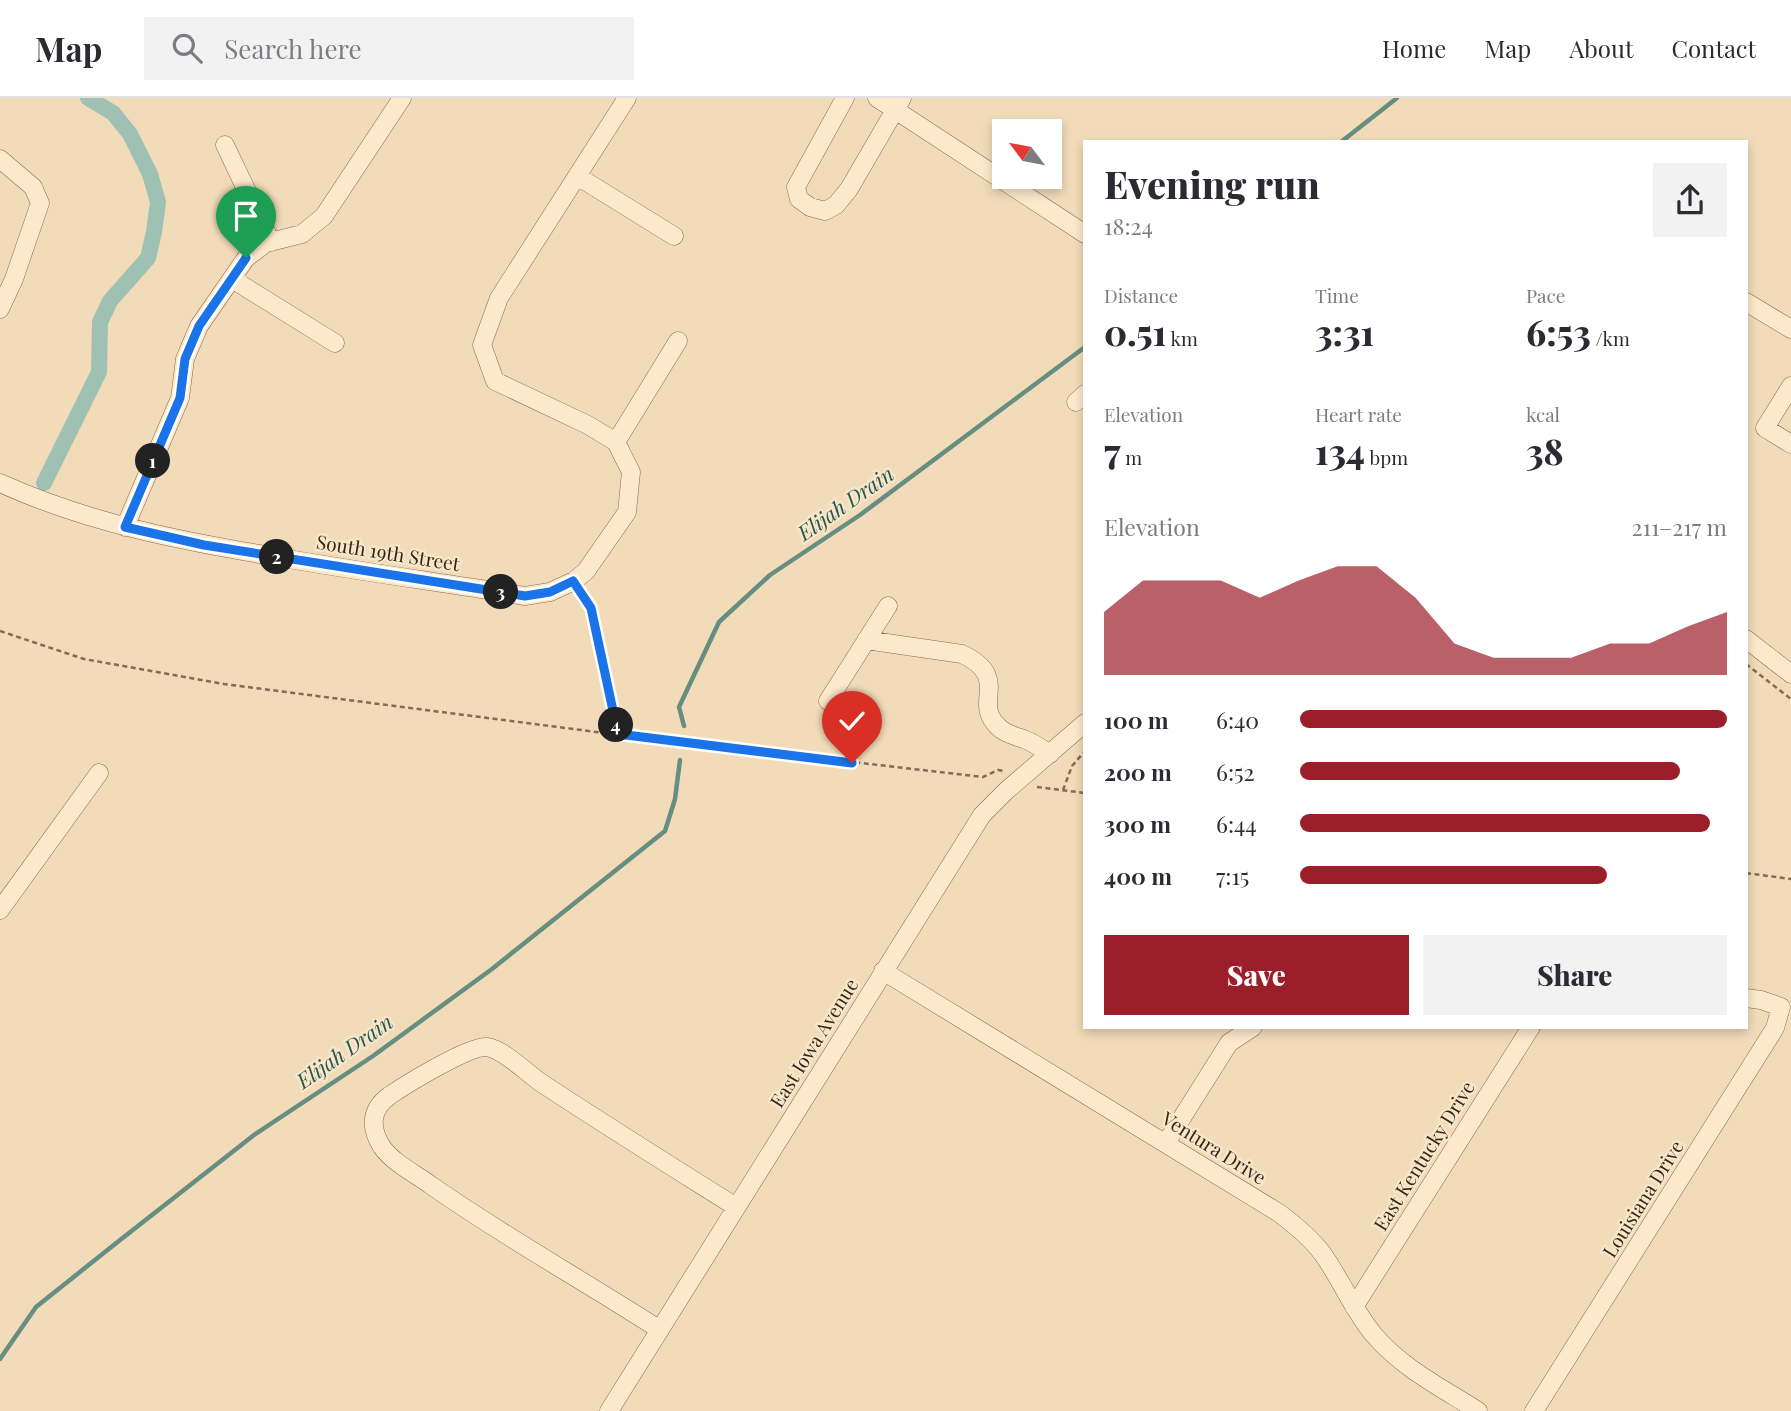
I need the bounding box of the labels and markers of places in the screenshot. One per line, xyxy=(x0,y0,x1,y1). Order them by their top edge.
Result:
pin xyxy=(216,186,276,258)
pin: 1 xyxy=(136,444,170,478)
pin: 2 xyxy=(260,540,294,574)
pin: 3 xyxy=(484,574,518,610)
pin xyxy=(822,691,882,763)
pin: 4 xyxy=(598,708,634,742)

